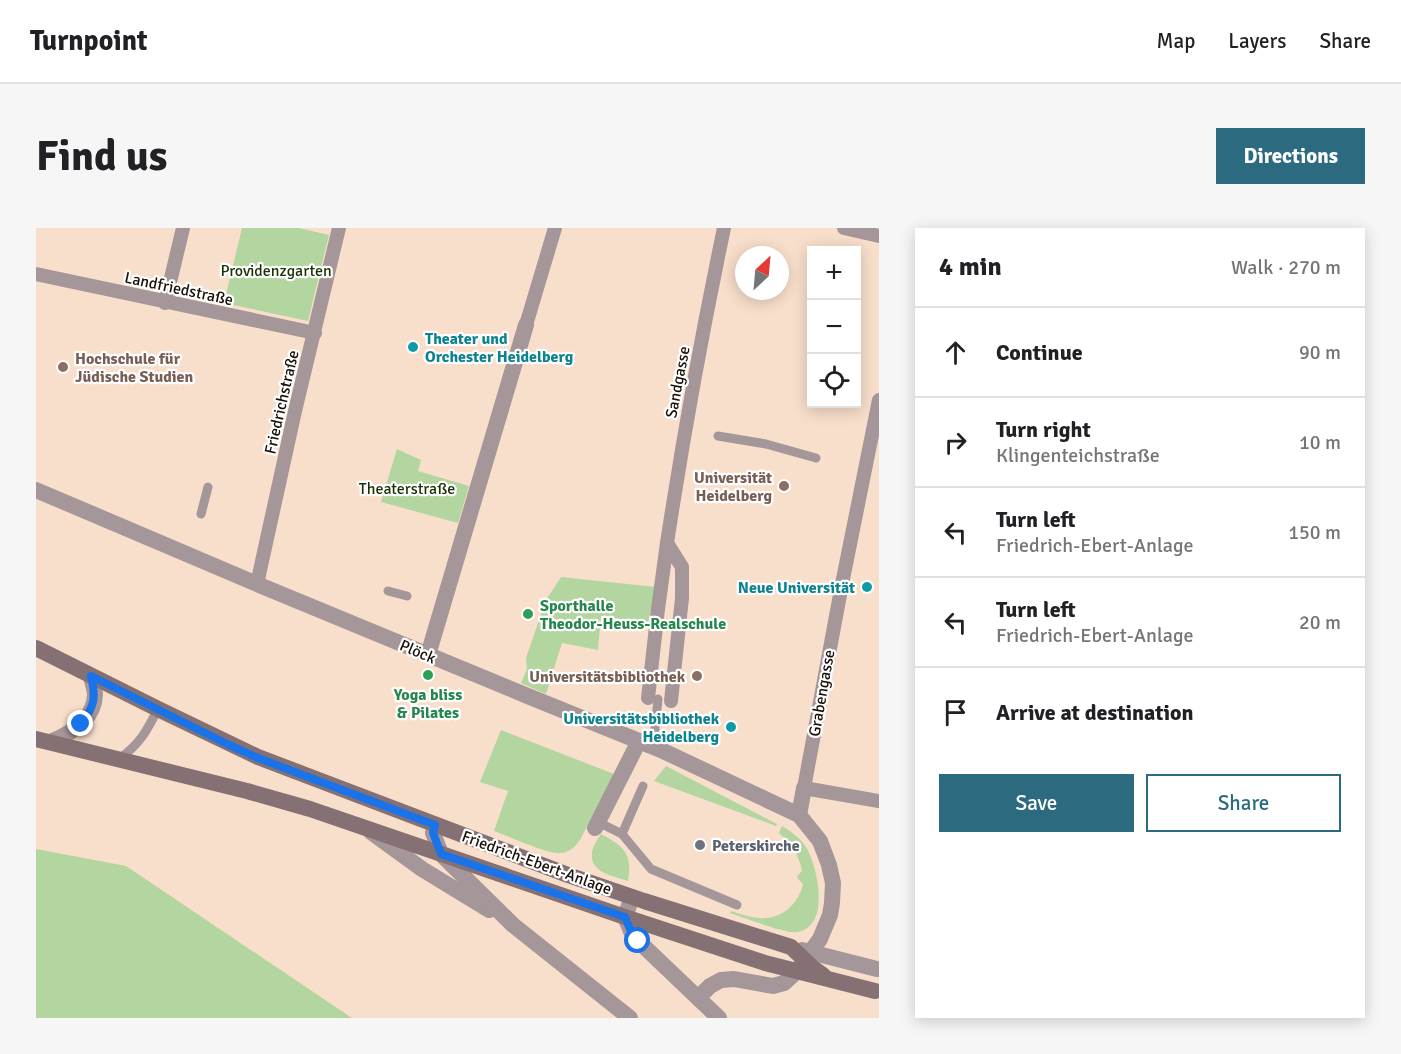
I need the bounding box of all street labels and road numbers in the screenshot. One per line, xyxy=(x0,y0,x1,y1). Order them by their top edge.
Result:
street label: Landfriedstraße xyxy=(123,268,235,310)
street label: Sandgasse xyxy=(661,345,695,420)
street label: Friedrichstraße xyxy=(260,348,304,456)
street label: Plöck xyxy=(396,635,439,668)
street label: Grabengasse xyxy=(805,648,839,738)
street label: Friedrich-Ebert-Anlage xyxy=(459,827,614,899)

